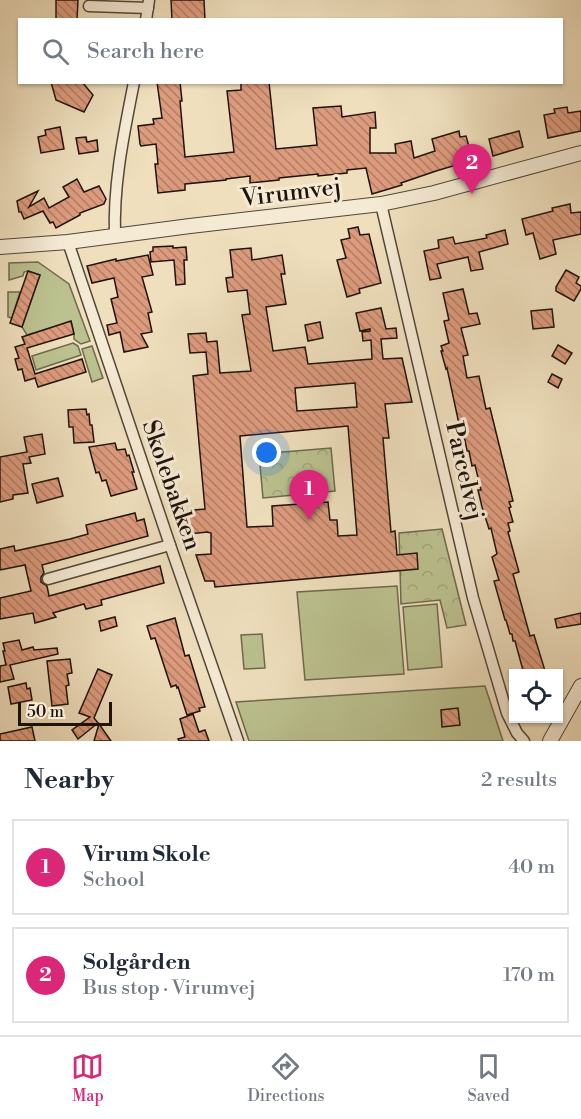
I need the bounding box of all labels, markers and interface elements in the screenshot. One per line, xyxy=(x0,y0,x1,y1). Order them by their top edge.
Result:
search box xyxy=(18,18,563,84)
icon: search xyxy=(39,35,72,68)
text: Search here xyxy=(87,38,204,65)
pin: 2 xyxy=(452,144,492,194)
street label: Virumvej xyxy=(238,172,343,214)
street label: Skolebakken xyxy=(135,416,207,554)
street label: Parcelvej xyxy=(438,419,490,524)
your location xyxy=(252,438,281,467)
pin: 1 xyxy=(290,470,328,520)
map controls xyxy=(509,669,563,723)
button: locate xyxy=(509,669,563,723)
scale bar xyxy=(18,699,112,726)
text: 50 m xyxy=(27,702,64,722)
text: Nearby xyxy=(24,764,114,796)
text: 2 results xyxy=(481,768,557,793)
text: Virum Skole xyxy=(83,841,210,868)
text: 1 xyxy=(41,855,50,880)
text: 40 m xyxy=(508,855,555,880)
text: School xyxy=(83,868,145,893)
text: Solgården xyxy=(83,949,191,976)
text: 2 xyxy=(39,963,52,988)
text: 170 m xyxy=(503,963,555,988)
text: Bus stop · Virumvej xyxy=(83,976,256,1001)
tab: Map xyxy=(71,1050,104,1106)
tab: Directions xyxy=(247,1050,325,1106)
tab: Saved xyxy=(467,1050,510,1106)

